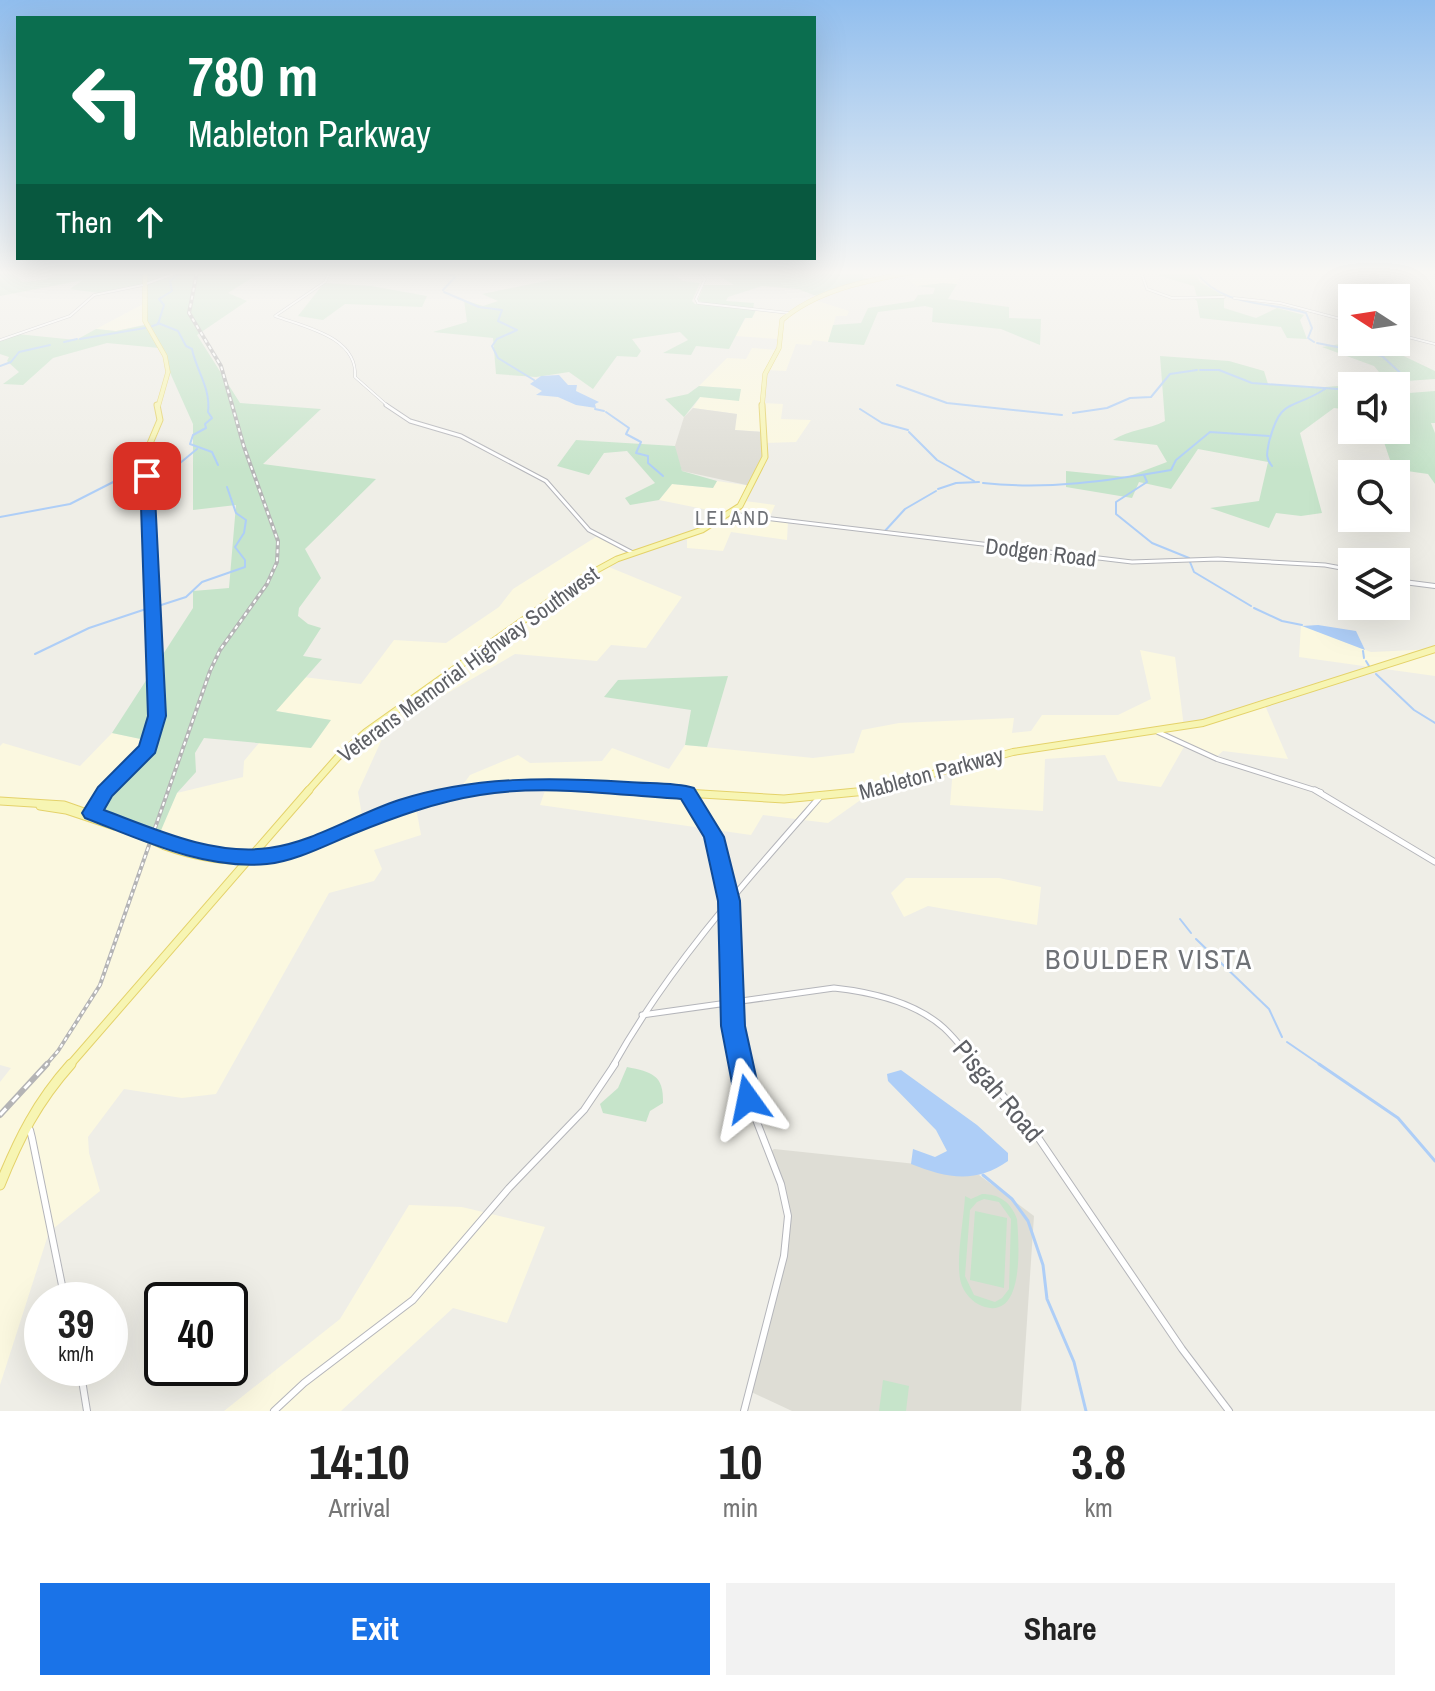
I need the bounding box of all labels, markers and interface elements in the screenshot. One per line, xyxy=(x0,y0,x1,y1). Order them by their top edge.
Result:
text: 780 m xyxy=(188,38,318,113)
icon: left xyxy=(56,48,160,152)
text: Mableton Parkway xyxy=(188,110,431,158)
icon: ahead xyxy=(128,200,172,244)
text: Then xyxy=(56,202,112,242)
north arrow xyxy=(1338,284,1410,356)
map controls xyxy=(1338,284,1410,620)
button: sound xyxy=(1338,372,1410,444)
pin xyxy=(113,442,181,510)
icon: arrive xyxy=(125,454,169,498)
button: search xyxy=(1338,460,1410,532)
district label: LELAND xyxy=(695,504,771,531)
street label: Dodgen Road xyxy=(984,530,1098,574)
button: layers xyxy=(1338,548,1410,620)
street label: Veterans Memorial Highway Southwest xyxy=(331,559,605,769)
street label: Mableton Parkway xyxy=(855,739,1007,807)
district label: BOULDER VISTA xyxy=(1045,940,1253,978)
street label: Pisgah Road xyxy=(945,1032,1051,1149)
position arrow xyxy=(706,1057,790,1141)
speed limit sign: 40 xyxy=(144,1282,248,1386)
text: 39 xyxy=(58,1297,94,1350)
text: km/h xyxy=(58,1340,94,1367)
text: 14:10 xyxy=(309,1429,410,1494)
text: 10 xyxy=(719,1429,762,1494)
text: 3.8 xyxy=(1071,1429,1126,1494)
text: Arrival xyxy=(328,1490,390,1525)
text: min xyxy=(723,1490,758,1525)
text: km xyxy=(1084,1490,1113,1525)
button: Exit xyxy=(40,1583,710,1675)
button: Share xyxy=(726,1583,1395,1675)

